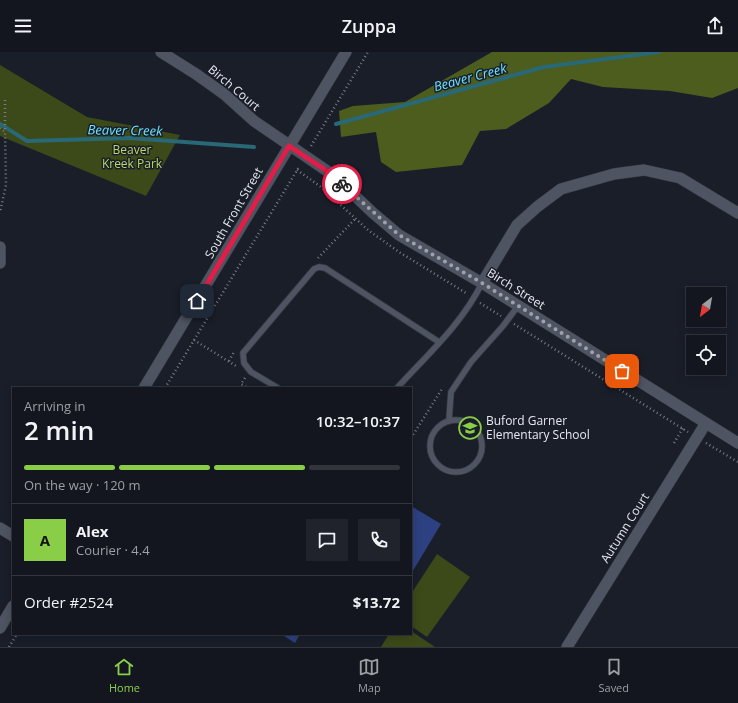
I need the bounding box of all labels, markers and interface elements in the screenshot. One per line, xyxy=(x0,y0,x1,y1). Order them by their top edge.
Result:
text: Zuppa xyxy=(342,14,396,38)
icon: menu xyxy=(12,15,34,37)
icon: share xyxy=(704,15,726,37)
water label: Beaver Creek xyxy=(432,58,509,95)
street label: Birch Court xyxy=(205,61,264,114)
water label: Beaver Creek xyxy=(88,120,163,140)
park label: Beaver Kreek Park xyxy=(102,141,163,172)
street label: South Front Street xyxy=(201,164,267,261)
courier xyxy=(322,164,362,204)
icon: bike xyxy=(331,173,353,195)
street label: Birch Street xyxy=(484,264,549,313)
pin xyxy=(180,284,214,318)
north arrow xyxy=(686,287,726,327)
map controls xyxy=(686,287,726,375)
icon: home xyxy=(186,290,208,312)
button: locate xyxy=(686,335,726,375)
pin xyxy=(605,354,639,388)
icon: bag xyxy=(611,360,633,382)
text: Arriving in xyxy=(24,397,86,415)
text: 10:32–10:37 xyxy=(316,411,400,431)
text: 2 min xyxy=(24,412,94,448)
place label: Buford Garner Elementary School xyxy=(486,412,590,443)
school or university icon: Buford Garner Elementary School xyxy=(457,415,483,441)
text: On the way · 120 m xyxy=(24,476,140,494)
street label: Autumn Court xyxy=(596,490,653,566)
button: chat xyxy=(306,519,348,561)
button: phone xyxy=(358,519,400,561)
text: Alex xyxy=(76,521,108,541)
text: A xyxy=(40,530,50,550)
text: Courier · 4.4 xyxy=(76,541,150,559)
text: Order #2524 xyxy=(24,592,113,612)
text: $13.72 xyxy=(353,592,400,612)
tab: Home xyxy=(109,656,140,695)
tab: Map xyxy=(358,656,381,695)
tab: Saved xyxy=(598,656,629,695)

